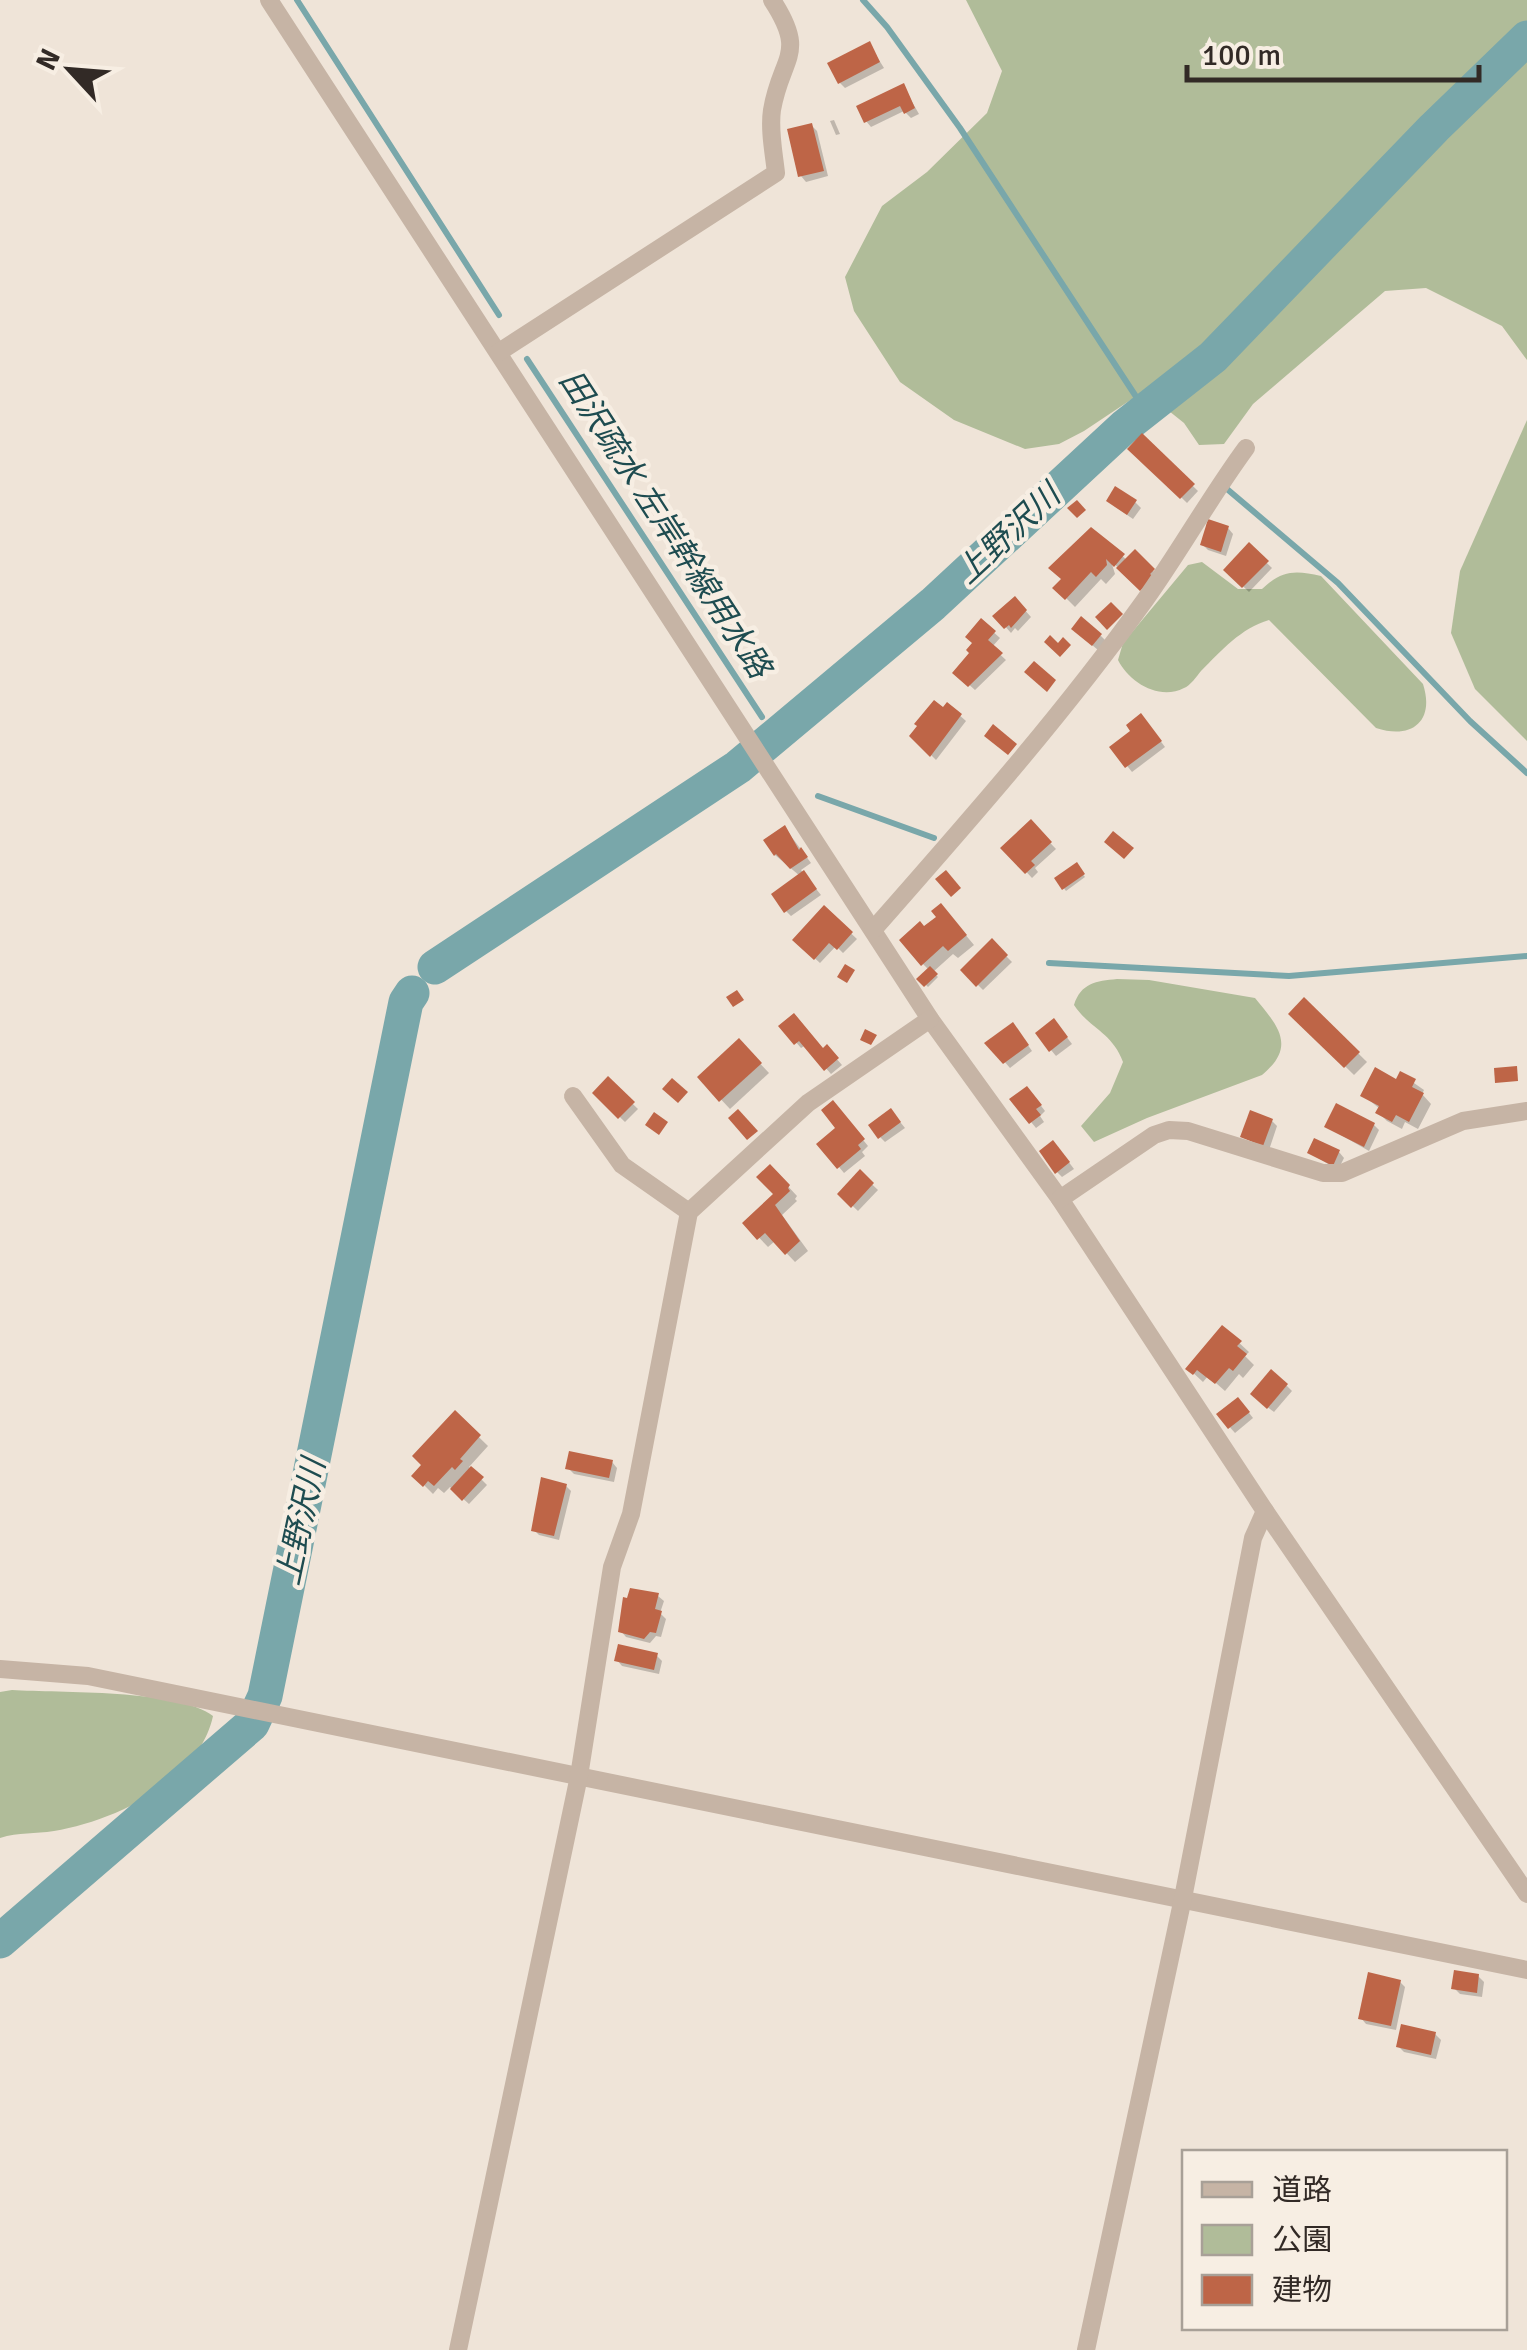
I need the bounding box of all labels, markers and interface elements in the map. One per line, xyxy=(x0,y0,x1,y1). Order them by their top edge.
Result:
north arrow xyxy=(20,20,120,120)
scale bar xyxy=(1187,20,1480,82)
text: 100 m xyxy=(1202,37,1281,74)
text: N xyxy=(29,43,68,76)
water label: 田沢疏水 左岸幹線用水路 xyxy=(551,363,781,688)
water label: 上野沢川 xyxy=(948,474,1070,592)
water label: 上野沢川 xyxy=(269,1452,334,1589)
legend xyxy=(1182,2150,1507,2330)
text: 道路 xyxy=(1272,2172,1332,2209)
text: 公園 xyxy=(1272,2222,1332,2259)
text: 建物 xyxy=(1272,2272,1332,2309)

